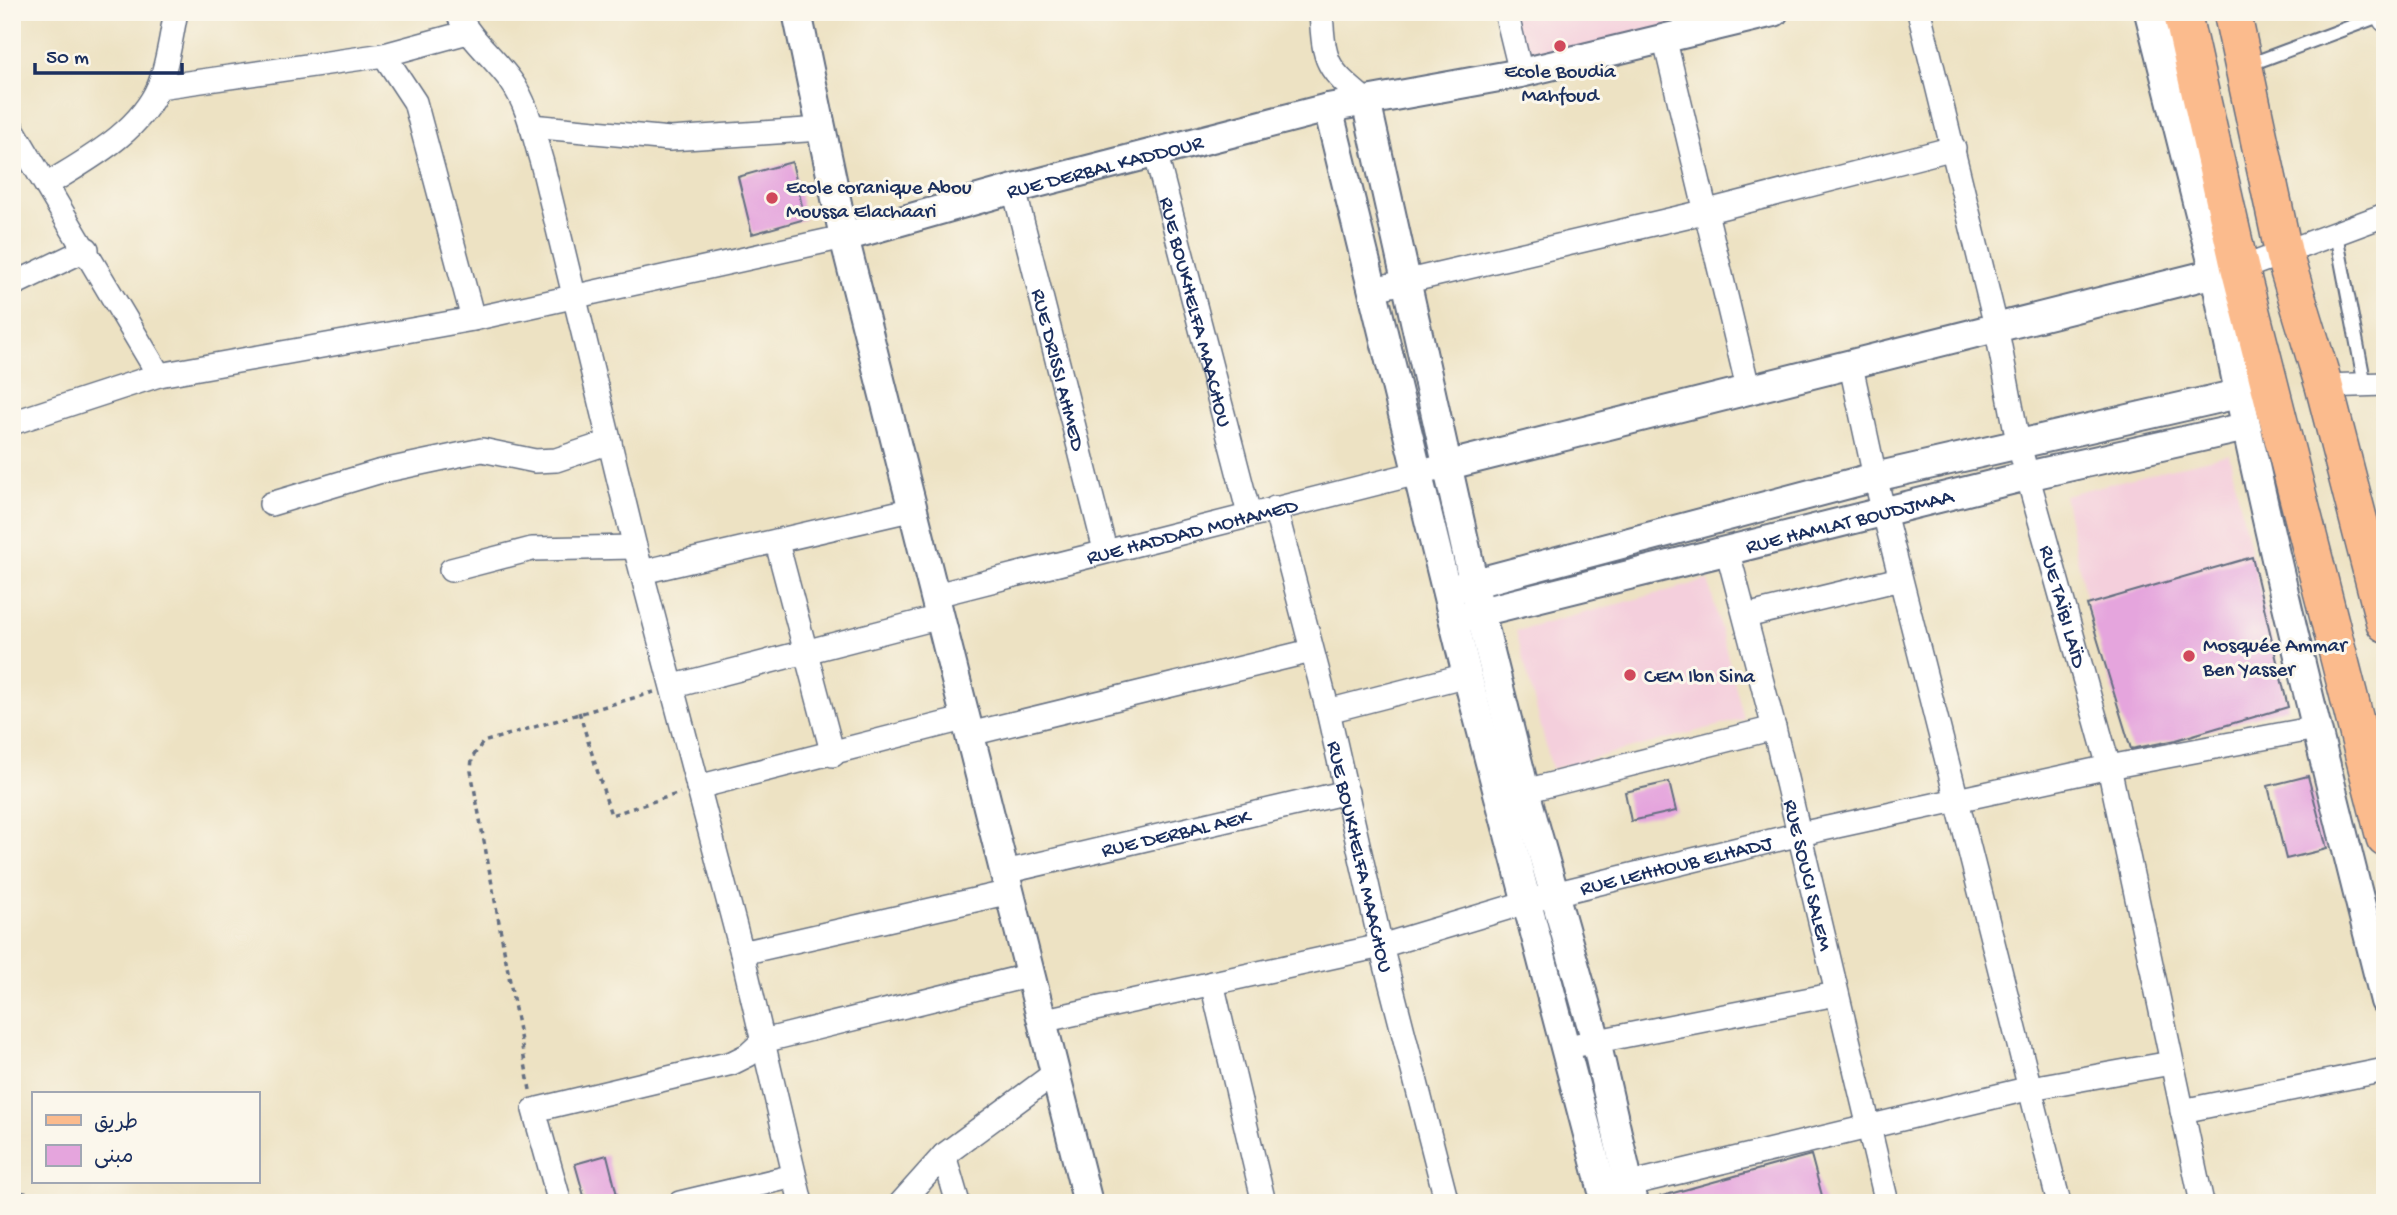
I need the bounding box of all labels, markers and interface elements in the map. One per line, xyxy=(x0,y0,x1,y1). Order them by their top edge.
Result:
scale bar xyxy=(35,32,182,76)
marker: Ecole Boudia Mahfoud xyxy=(1552,38,1568,54)
text: 50 m xyxy=(46,47,89,72)
place label: Ecole Boudia Mahfoud xyxy=(1504,61,1617,110)
street label: RUE DERBAL KADDOUR xyxy=(1004,131,1207,206)
place label: Ecole coranique Abou Moussa Elachaari xyxy=(786,177,972,226)
marker: Ecole coranique Abou Moussa Elachaari xyxy=(764,190,780,206)
street label: RUE BOUKHELFA MAACHOU xyxy=(1151,195,1235,430)
street label: RUE DRISSI AHMED xyxy=(1024,287,1089,454)
street label: RUE HAMLAT BOUDJMAA xyxy=(1744,485,1958,561)
street label: RUE HADDAD MOHAMED xyxy=(1084,495,1301,572)
street label: RUE TAÏBI LAÏD xyxy=(2032,543,2090,672)
place label: Mosquée Ammar Ben Yasser xyxy=(2202,635,2348,684)
marker: Mosquée Ammar Ben Yasser xyxy=(2181,648,2197,664)
place label: CEM Ibn Sina xyxy=(1644,666,1756,691)
marker: CEM Ibn Sina xyxy=(1622,667,1638,683)
street label: RUE BOUKHELFA MAACHOU xyxy=(1319,739,1396,976)
street label: RUE SOUCI SALEM xyxy=(1775,798,1836,954)
street label: RUE DERBAL AEK xyxy=(1099,806,1255,865)
street label: RUE LEHHOUB ELHADJ xyxy=(1578,832,1776,903)
legend xyxy=(32,1092,259,1184)
text: طريق xyxy=(94,1112,138,1137)
text: مبنى xyxy=(94,1146,133,1171)

